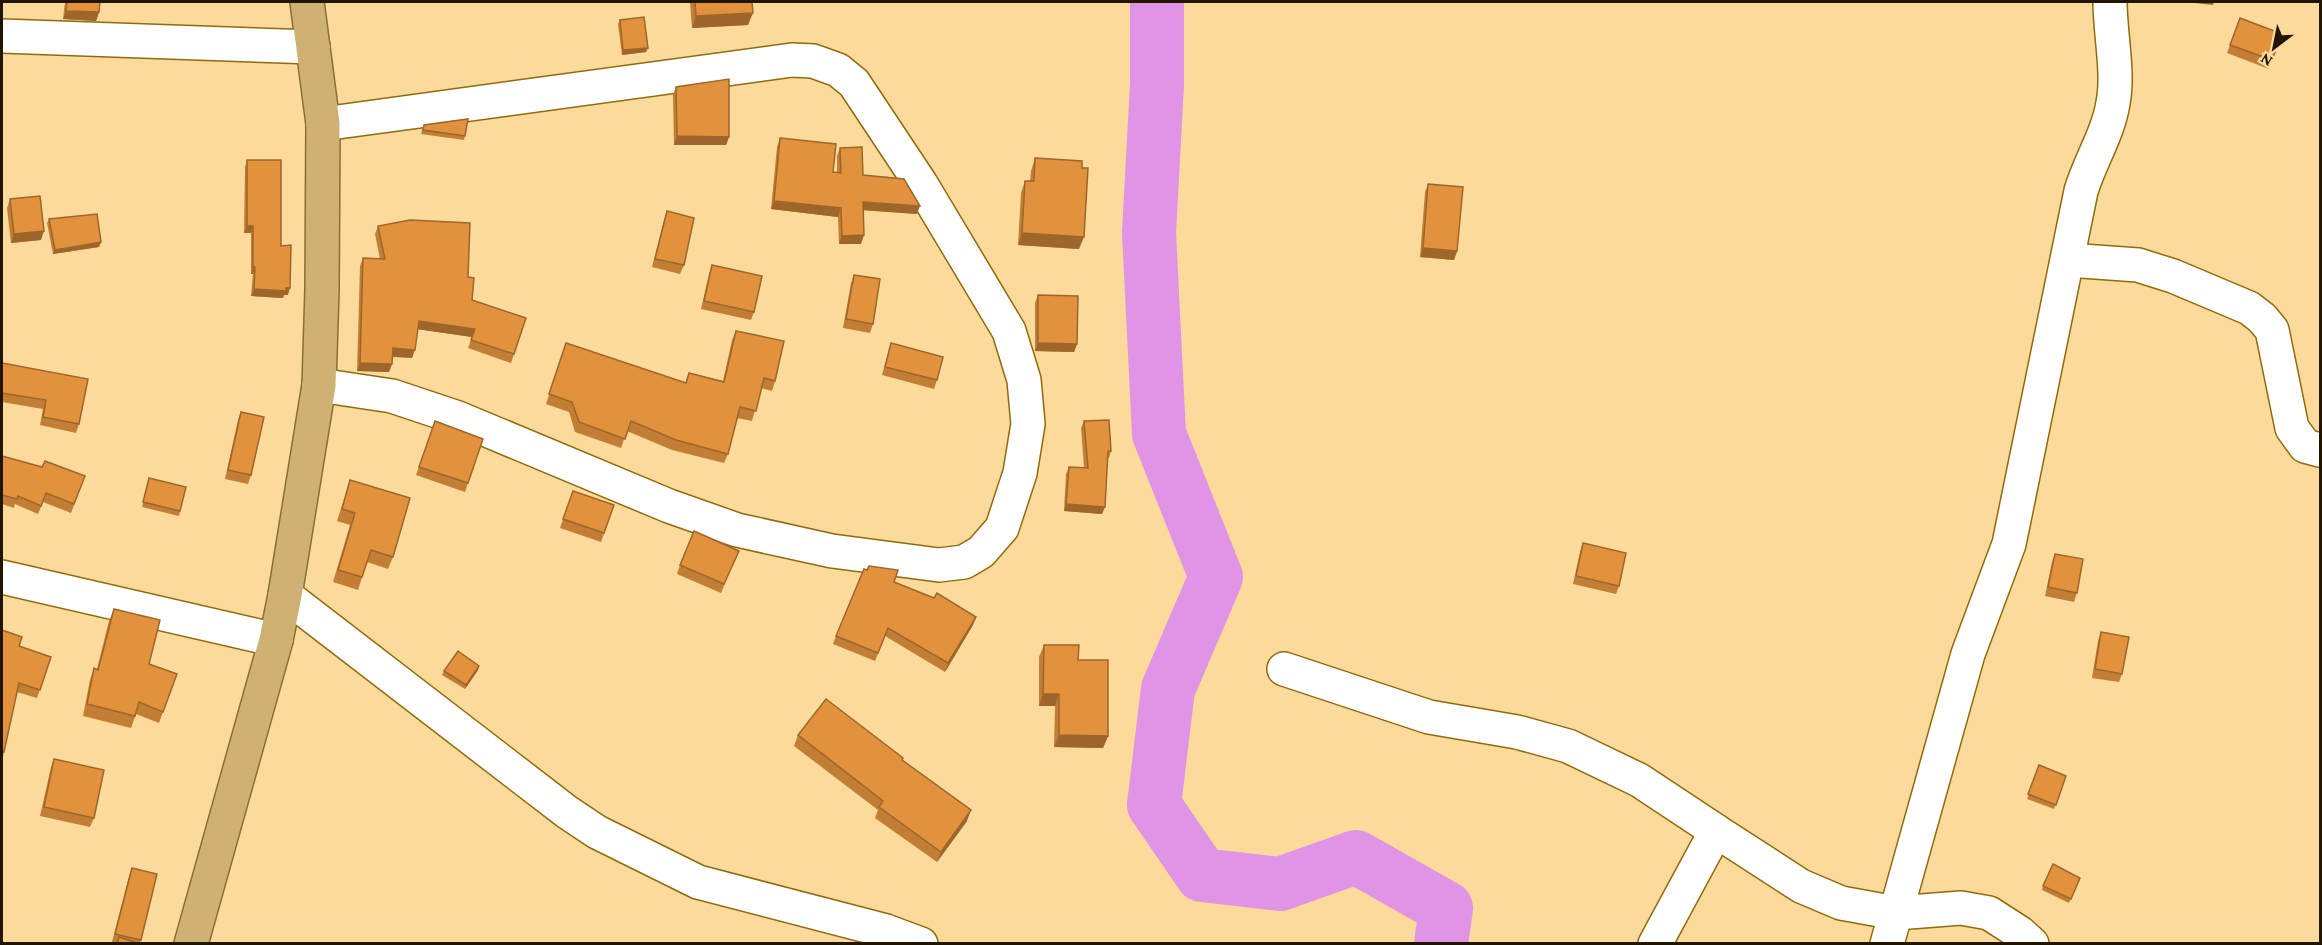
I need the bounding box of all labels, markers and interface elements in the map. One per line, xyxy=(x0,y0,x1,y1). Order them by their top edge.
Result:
north arrow xyxy=(2244,18,2304,78)
text: N xyxy=(2257,50,2275,70)

